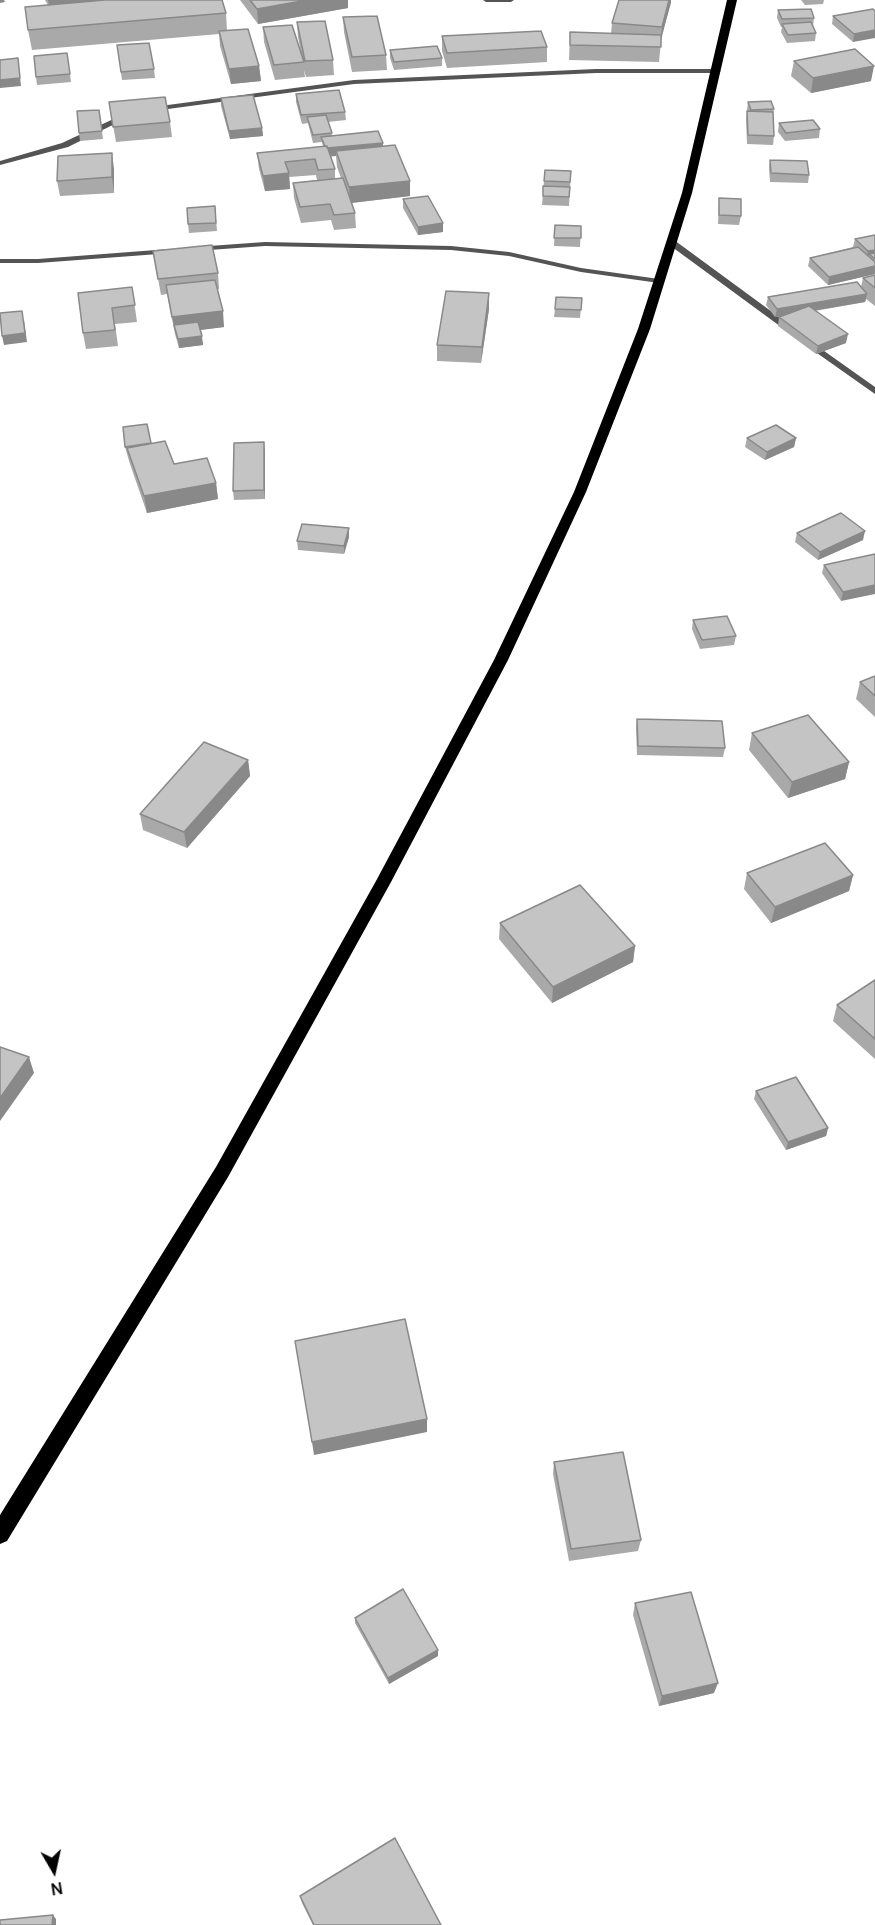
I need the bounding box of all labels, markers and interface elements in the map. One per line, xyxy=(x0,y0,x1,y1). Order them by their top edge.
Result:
north arrow xyxy=(24,1841,84,1901)
text: N xyxy=(49,1877,64,1901)

